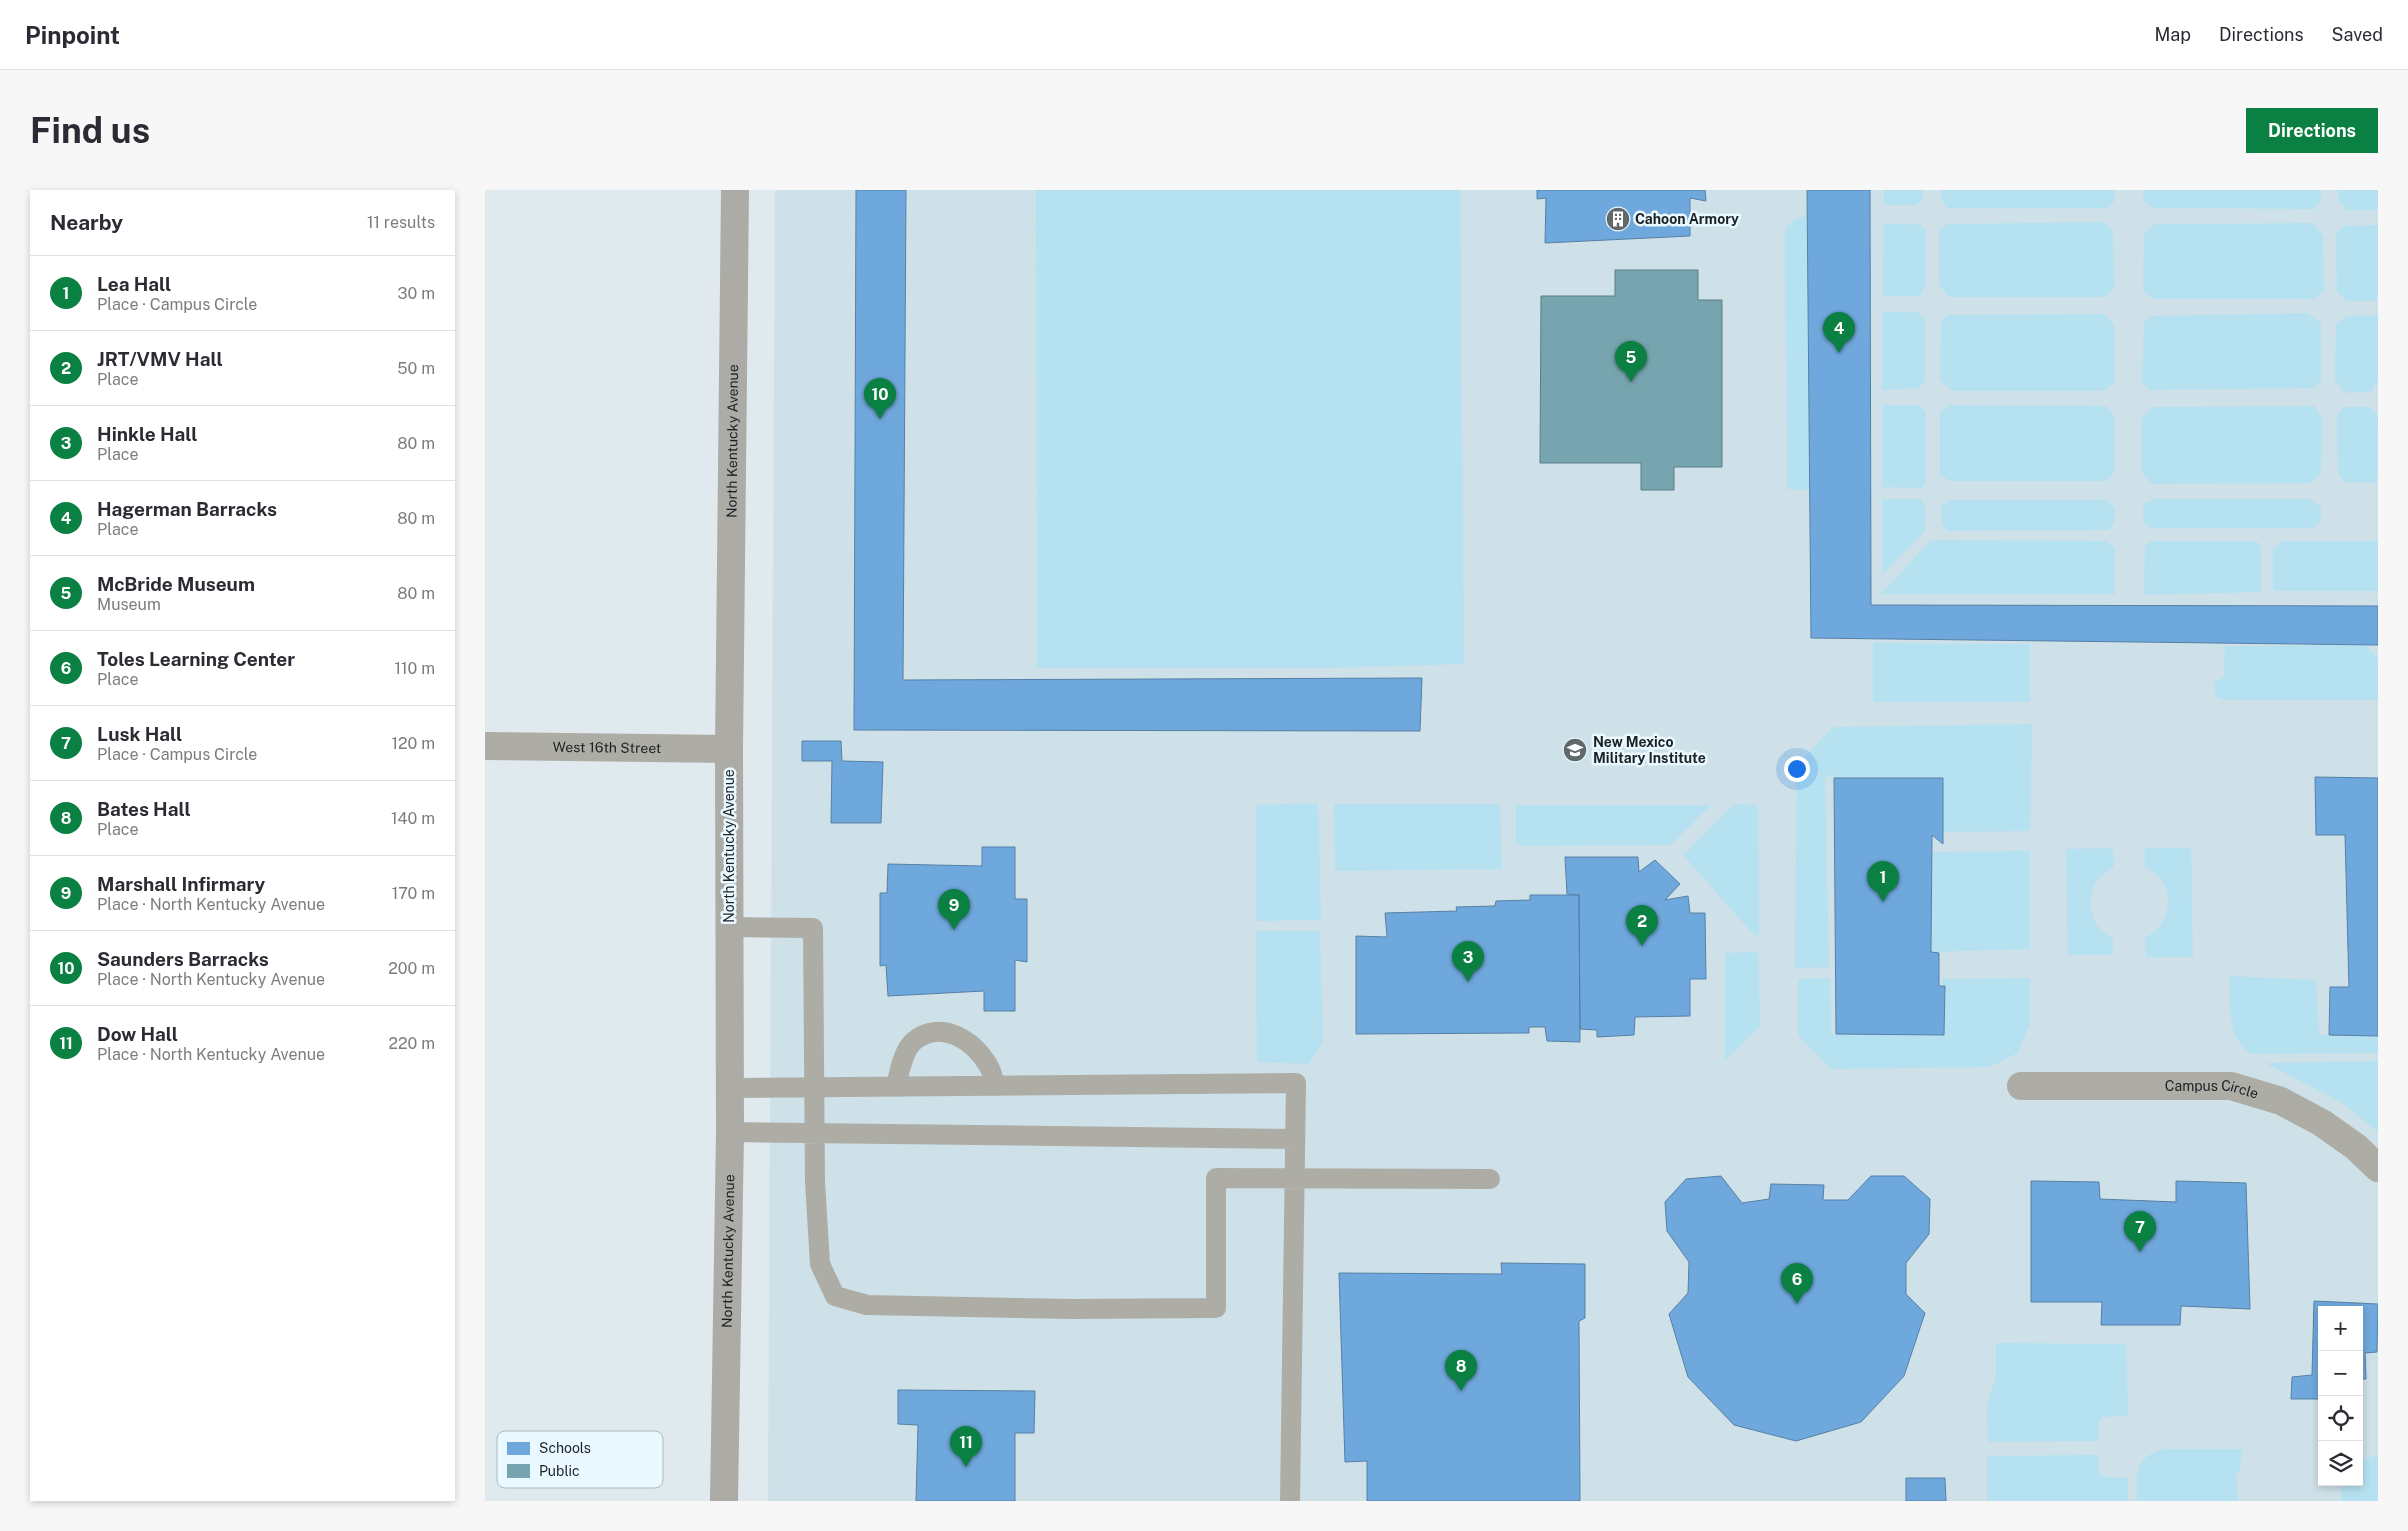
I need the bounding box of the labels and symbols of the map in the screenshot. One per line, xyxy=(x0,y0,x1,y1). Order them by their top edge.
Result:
building icon: Cahoon Armory xyxy=(1605,206,1631,232)
place label: Cahoon Armory xyxy=(1635,211,1739,227)
pin: 4 xyxy=(1823,312,1855,353)
pin: 5 xyxy=(1615,341,1647,382)
street label: North Kentucky Avenue xyxy=(723,364,741,518)
pin: 10 xyxy=(864,378,896,419)
place label: New Mexico Military Institute xyxy=(1593,734,1706,766)
school or university icon: New Mexico Military Institute xyxy=(1562,737,1588,763)
street label: West 16th Street xyxy=(553,739,661,756)
your location xyxy=(1784,756,1810,782)
street label: North Kentucky Avenue xyxy=(721,769,737,923)
pin: 1 xyxy=(1867,861,1899,902)
pin: 9 xyxy=(938,889,970,930)
pin: 2 xyxy=(1626,905,1658,946)
pin: 3 xyxy=(1452,941,1484,982)
street label: Campus Circle xyxy=(2165,1078,2260,1102)
street label: North Kentucky Avenue xyxy=(719,1174,737,1328)
pin: 7 xyxy=(2124,1211,2156,1252)
pin: 6 xyxy=(1781,1263,1813,1304)
pin: 8 xyxy=(1445,1350,1477,1391)
pin: 11 xyxy=(950,1426,982,1467)
legend xyxy=(497,1431,663,1488)
text: Schools xyxy=(539,1440,591,1456)
text: Public xyxy=(539,1463,580,1479)

